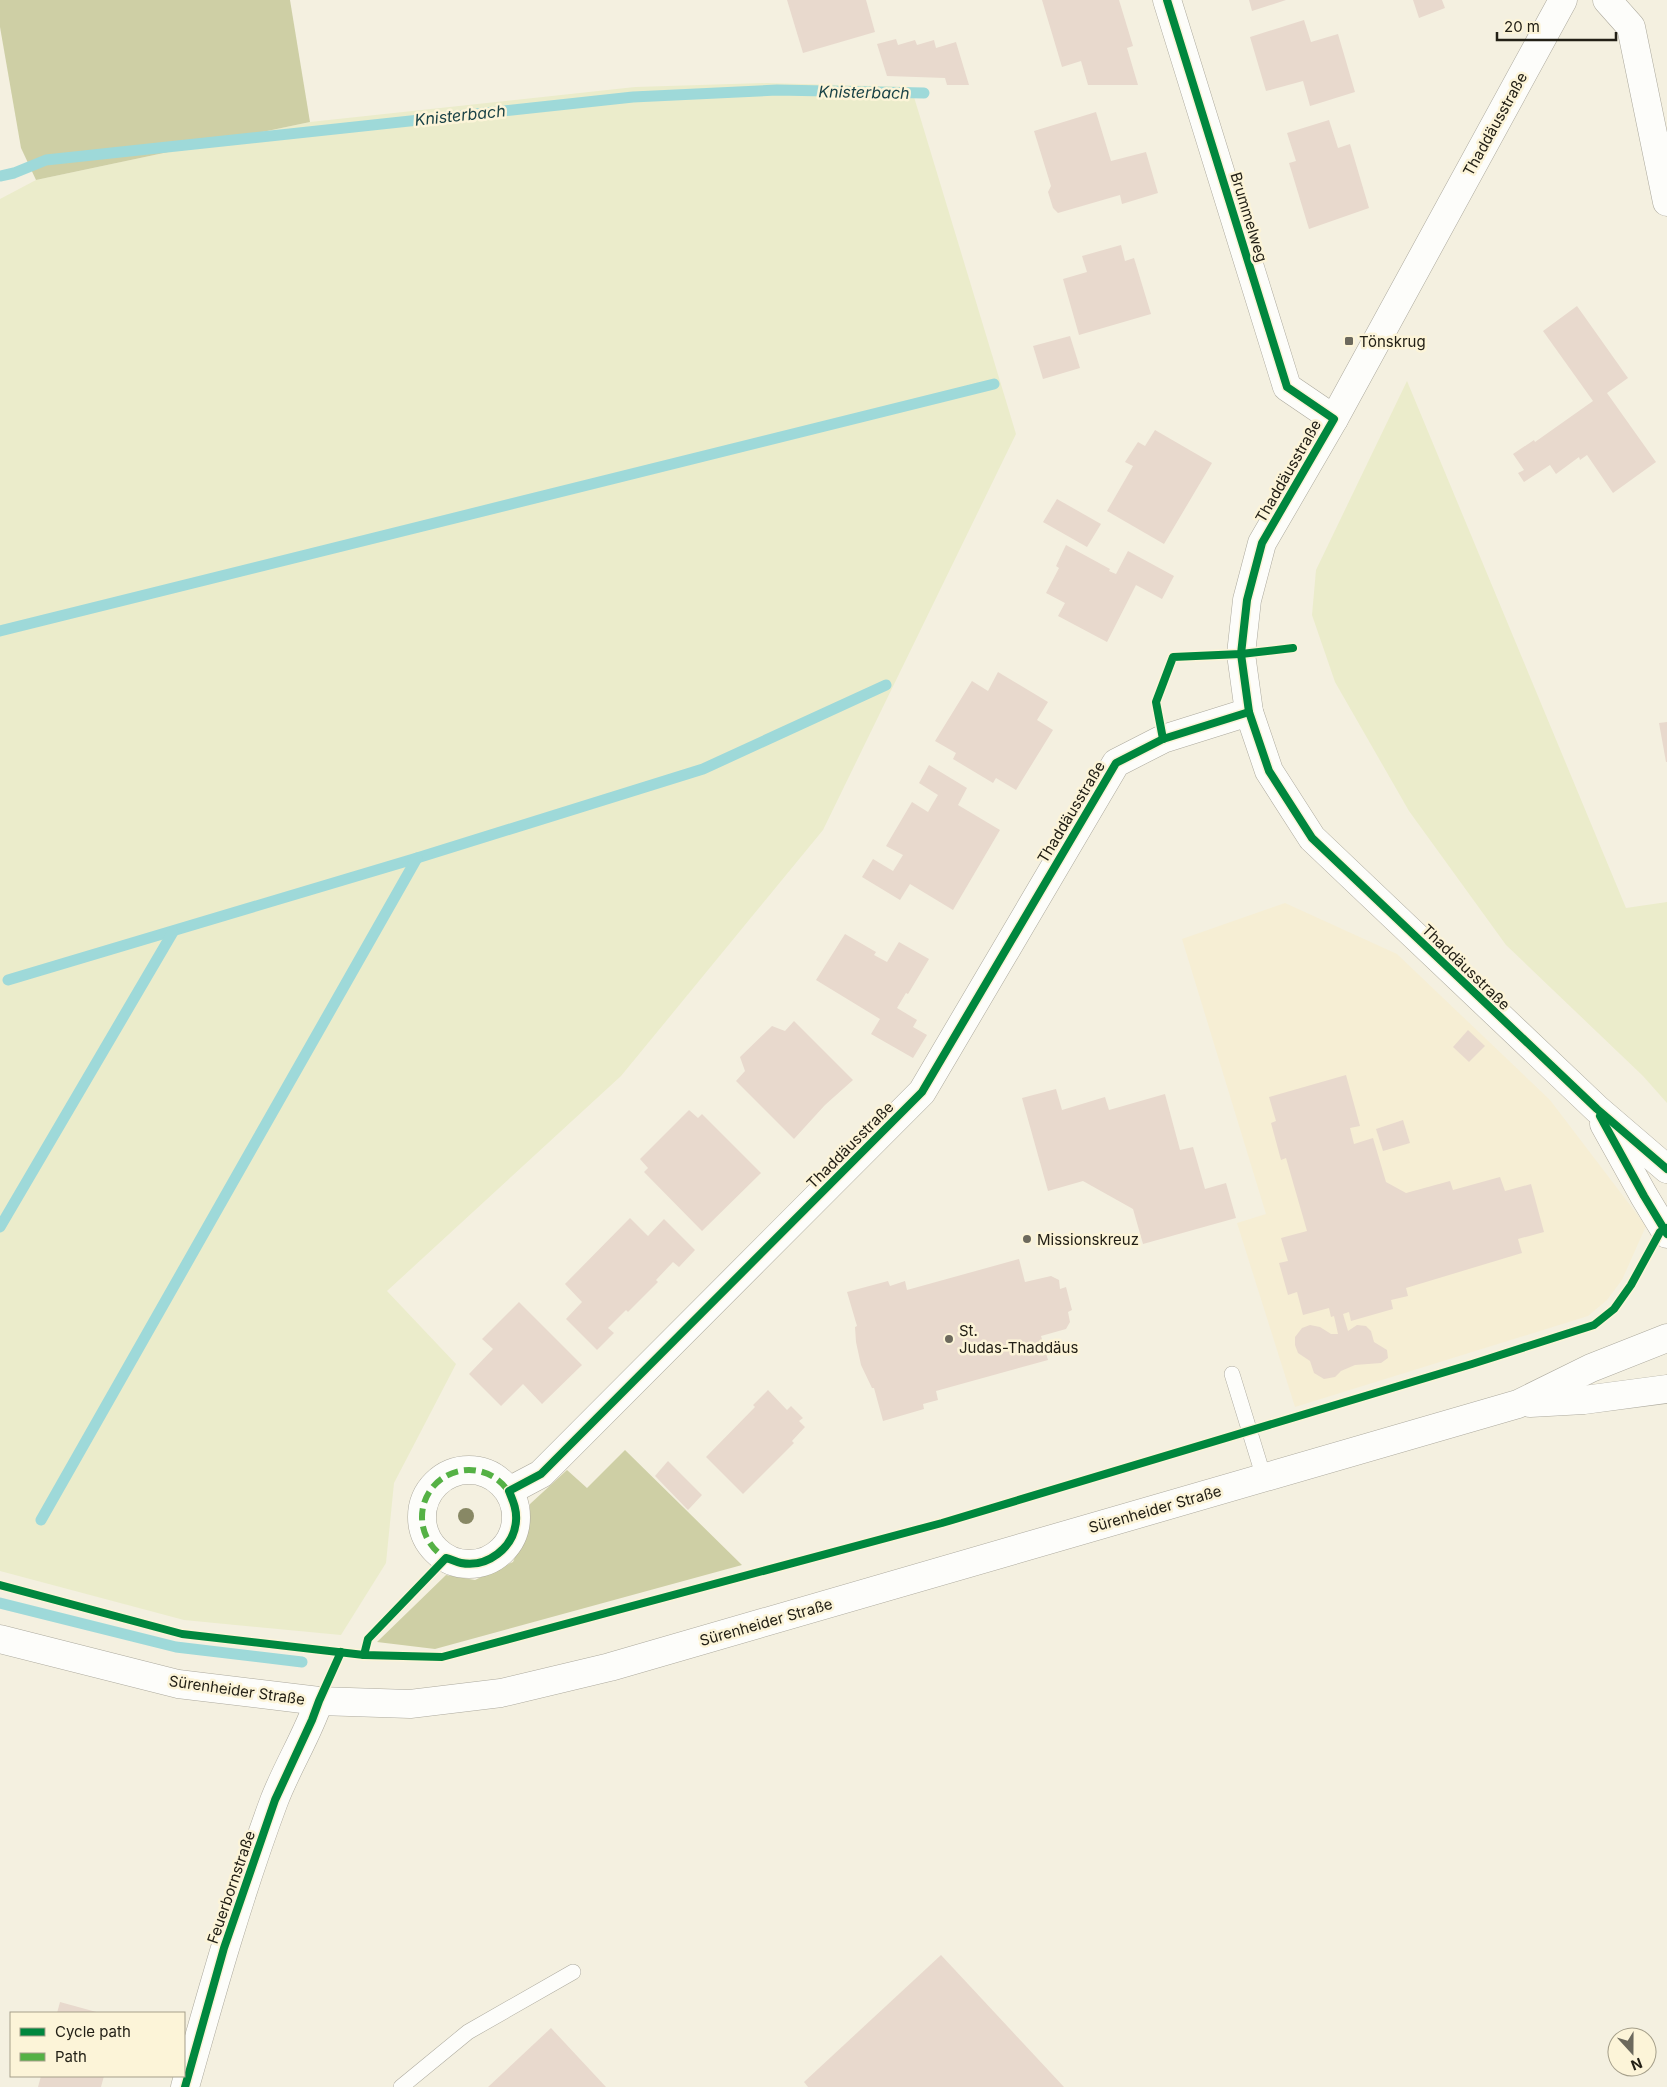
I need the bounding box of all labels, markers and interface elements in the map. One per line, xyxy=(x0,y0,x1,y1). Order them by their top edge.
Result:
scale bar xyxy=(1497,10,1616,42)
text: 20 m xyxy=(1504,17,1540,36)
street label: Thaddäusstraße xyxy=(1459,69,1531,179)
water label: Knisterbach xyxy=(818,81,910,103)
water label: Knisterbach xyxy=(414,100,506,130)
street label: Brummelweg xyxy=(1226,170,1272,264)
place label: Tönskrug xyxy=(1359,332,1426,351)
marker: Tönskrug xyxy=(1343,335,1355,347)
street label: Thaddäusstraße xyxy=(1251,416,1325,526)
street label: Thaddäusstraße xyxy=(1033,758,1109,866)
street label: Thaddäusstraße xyxy=(1418,920,1514,1014)
street label: Thaddäusstraße xyxy=(802,1097,898,1193)
place label: Missionskreuz xyxy=(1037,1230,1139,1249)
marker: Missionskreuz xyxy=(1021,1233,1033,1245)
place label: St. Judas-Thaddäus xyxy=(959,1321,1078,1357)
marker: St. Judas-Thaddäus xyxy=(943,1333,955,1345)
street label: Sürenheider Straße xyxy=(1086,1481,1224,1537)
street label: Sürenheider Straße xyxy=(697,1594,835,1650)
street label: Sürenheider Straße xyxy=(168,1671,306,1709)
street label: Feuerbornstraße xyxy=(203,1828,259,1946)
legend xyxy=(10,2012,185,2077)
text: Cycle path xyxy=(55,2022,131,2041)
north arrow xyxy=(1607,2027,1657,2077)
text: Path xyxy=(55,2047,87,2066)
text: N xyxy=(1629,2055,1645,2074)

